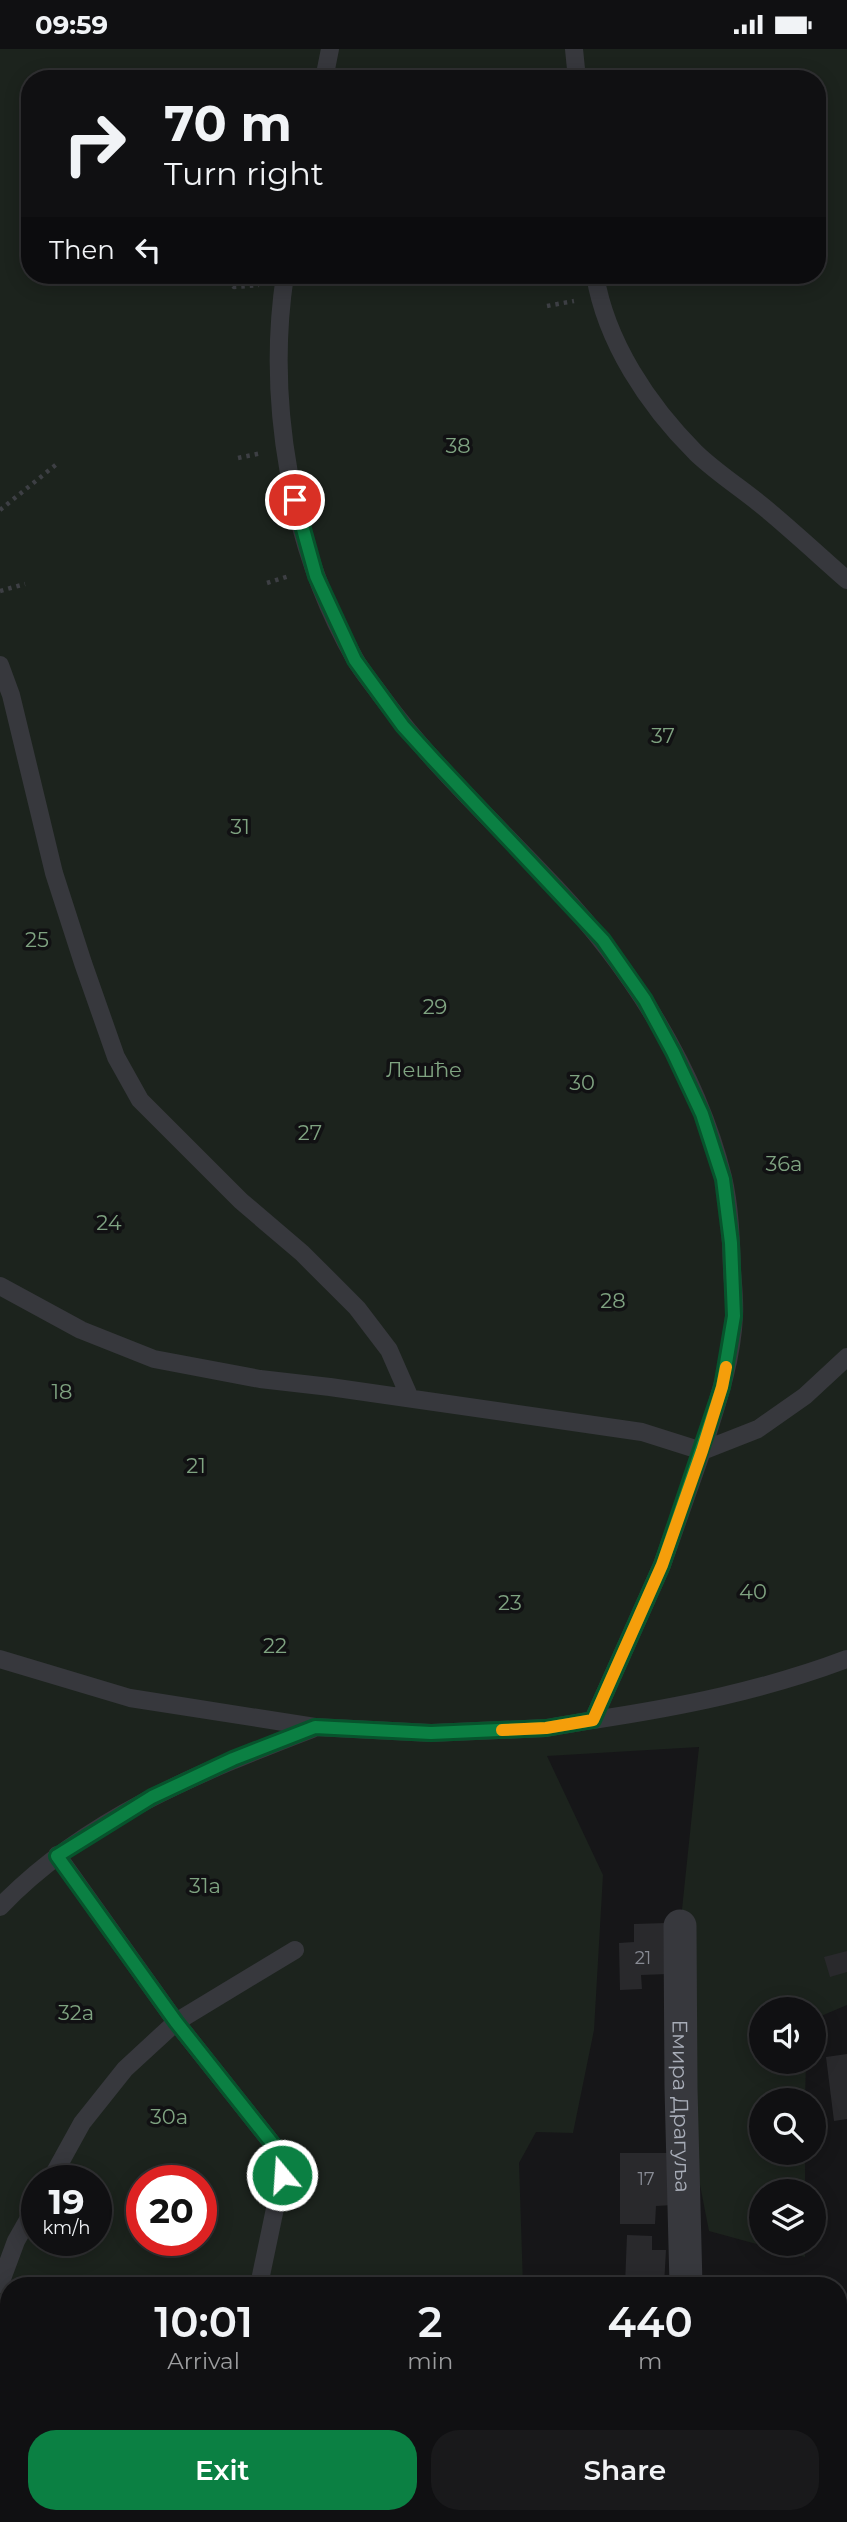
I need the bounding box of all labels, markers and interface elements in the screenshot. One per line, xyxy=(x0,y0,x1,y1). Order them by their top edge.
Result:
text: 09:59 xyxy=(35,9,108,41)
text: 70 m xyxy=(164,94,292,153)
icon: right xyxy=(49,98,140,189)
text: Turn right xyxy=(164,154,324,193)
icon: left xyxy=(129,231,167,269)
text: Then xyxy=(49,234,115,266)
park label: 38 xyxy=(445,433,471,458)
pin xyxy=(265,470,325,530)
icon: arrive xyxy=(276,481,314,519)
park label: 37 xyxy=(651,723,675,748)
park label: 31 xyxy=(230,814,250,839)
park label: 25 xyxy=(25,927,49,952)
park label: 29 xyxy=(423,994,447,1019)
park label: Лешће xyxy=(386,1057,462,1082)
park label: 30 xyxy=(569,1070,595,1095)
park label: 27 xyxy=(298,1120,322,1145)
park label: 36a xyxy=(765,1151,803,1176)
park label: 24 xyxy=(96,1210,122,1235)
park label: 28 xyxy=(600,1288,626,1313)
park label: 18 xyxy=(52,1379,72,1404)
park label: 21 xyxy=(186,1453,206,1478)
park label: 40 xyxy=(739,1579,767,1604)
park label: 23 xyxy=(498,1590,522,1615)
park label: 22 xyxy=(263,1633,287,1658)
park label: 31a xyxy=(189,1873,221,1898)
house number: 21 xyxy=(635,1947,651,1969)
map controls xyxy=(749,1997,826,2256)
button: sound xyxy=(749,1997,826,2074)
park label: 32a xyxy=(58,2000,94,2025)
street label: Емира Драгуља xyxy=(668,2019,696,2193)
button: search xyxy=(749,2088,826,2165)
park label: 30a xyxy=(150,2104,188,2129)
position arrow xyxy=(245,2138,319,2212)
speed limit sign: 20 xyxy=(126,2165,217,2256)
house number: 17 xyxy=(637,2168,655,2190)
button: layers xyxy=(749,2179,826,2256)
text: 19 xyxy=(48,2180,85,2223)
text: km/h xyxy=(42,2217,91,2239)
text: 10:01 xyxy=(154,2296,253,2348)
text: 2 xyxy=(418,2296,442,2348)
text: 440 xyxy=(607,2296,693,2348)
text: Arrival xyxy=(167,2347,240,2375)
text: min xyxy=(407,2347,453,2375)
text: m xyxy=(638,2347,662,2375)
button: Exit xyxy=(28,2430,417,2510)
button: Share xyxy=(431,2430,819,2510)

